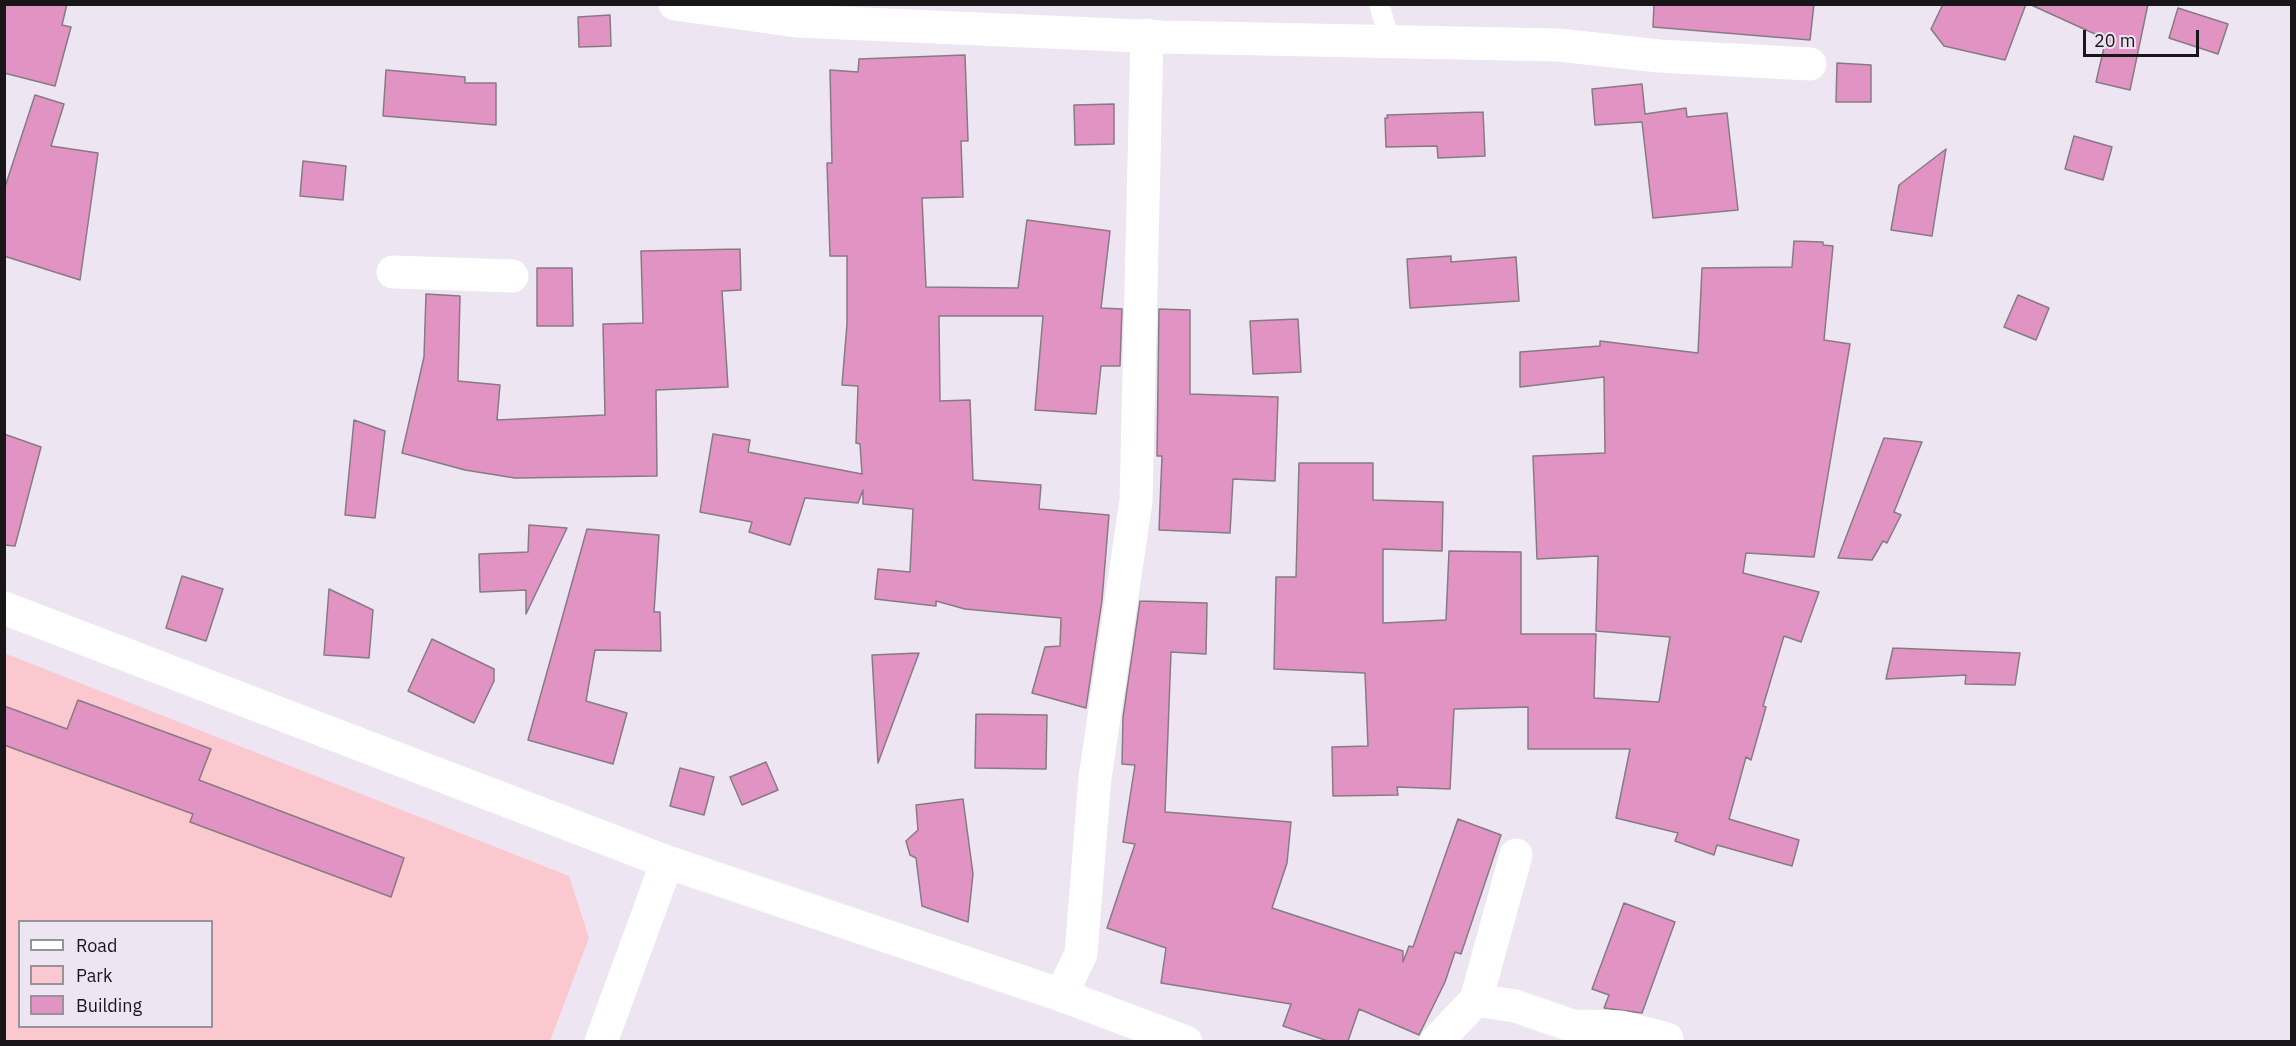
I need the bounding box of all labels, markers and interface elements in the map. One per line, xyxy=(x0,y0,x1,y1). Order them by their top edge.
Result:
scale bar xyxy=(2086,18,2202,56)
text: 20 m xyxy=(2094,29,2136,52)
legend xyxy=(18,920,213,1028)
text: Road xyxy=(76,934,117,957)
text: Park xyxy=(76,964,112,987)
text: Building xyxy=(76,994,142,1017)

